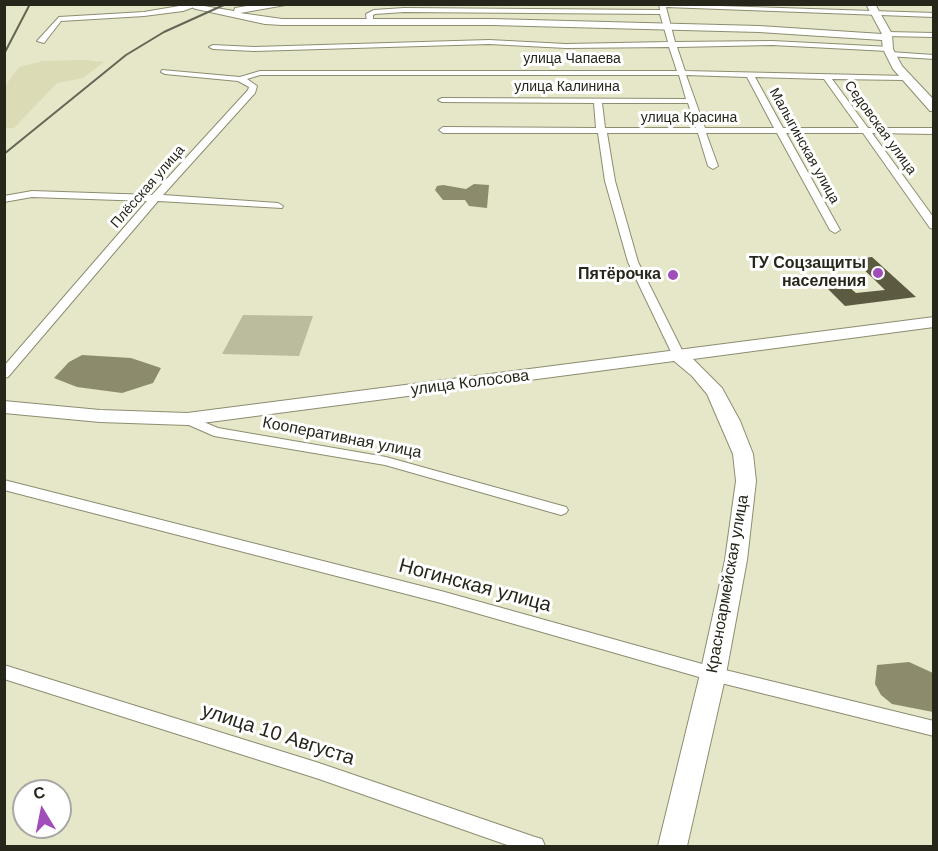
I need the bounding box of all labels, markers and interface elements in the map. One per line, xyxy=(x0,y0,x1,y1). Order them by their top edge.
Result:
street label: улица Чапаева xyxy=(523,51,621,67)
street label: Седовская улица xyxy=(840,78,920,178)
street label: улица Калинина xyxy=(514,79,620,95)
street label: Малыгинская улица xyxy=(765,85,843,207)
street label: улица Красина xyxy=(641,110,737,126)
street label: Плёсская улица xyxy=(107,142,189,232)
place label: ТУ Соцзащиты населения xyxy=(749,254,866,292)
place label: Пятёрочка xyxy=(578,265,661,285)
marker: ТУ Соцзащиты населения xyxy=(871,266,885,280)
marker: Пятёрочка xyxy=(666,268,680,282)
street label: улица Колосова xyxy=(410,366,530,400)
street label: Кооперативная улица xyxy=(261,413,423,463)
street label: Красноармейская улица xyxy=(703,493,753,675)
street label: Ногинская улица xyxy=(396,554,554,618)
street label: улица 10 Августа xyxy=(198,699,358,771)
north arrow xyxy=(12,779,72,839)
text: С xyxy=(32,783,46,802)

